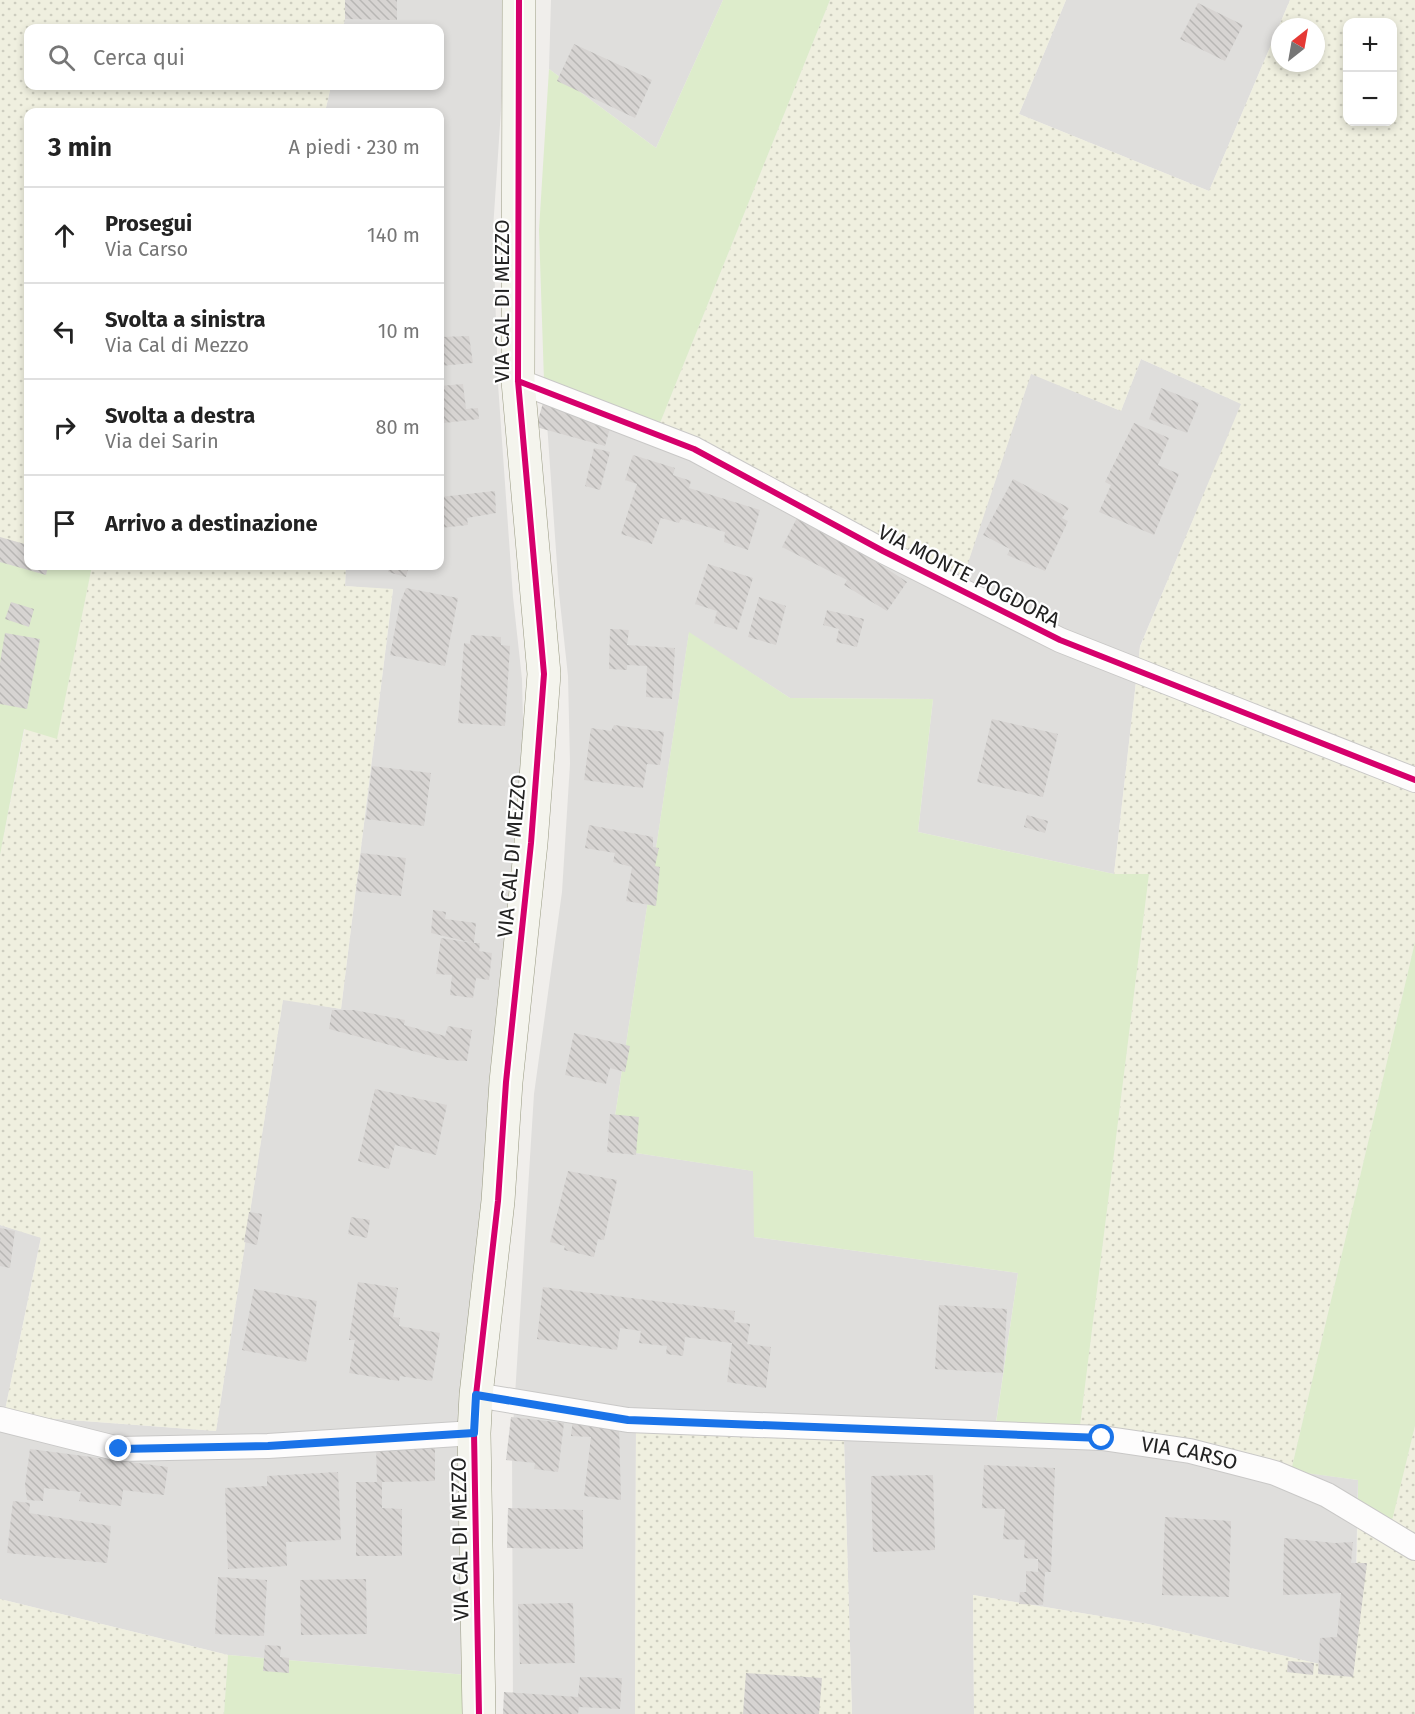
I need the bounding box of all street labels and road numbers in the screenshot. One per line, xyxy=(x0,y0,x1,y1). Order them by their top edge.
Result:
street label: VIA CAL DI MEZZO xyxy=(489,219,515,383)
street label: VIA MONTE POGDORA xyxy=(874,519,1064,633)
street label: VIA CAL DI MEZZO xyxy=(492,773,532,939)
street label: VIA CARSO xyxy=(1139,1431,1240,1476)
street label: VIA CAL DI MEZZO xyxy=(446,1457,474,1621)

